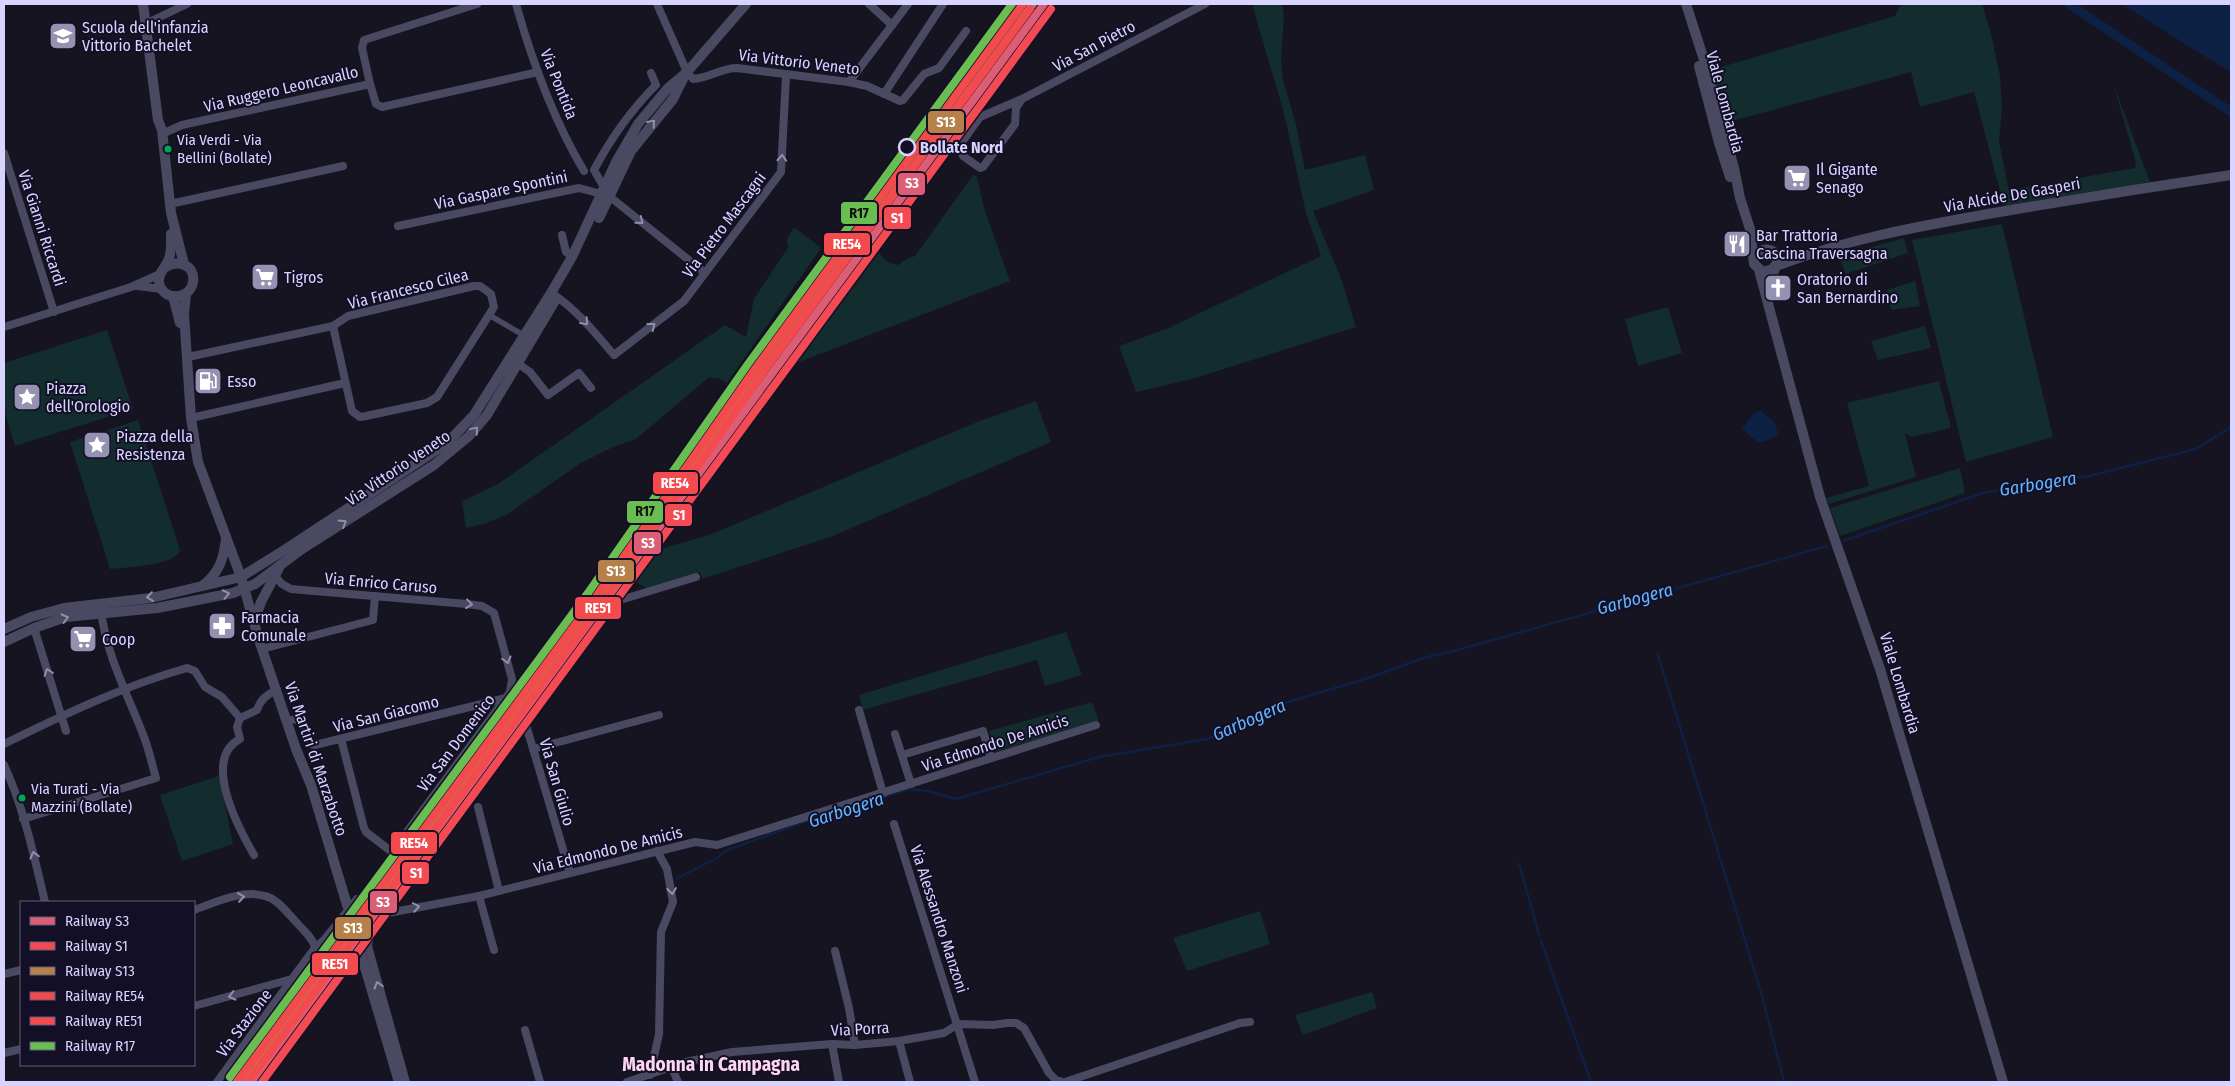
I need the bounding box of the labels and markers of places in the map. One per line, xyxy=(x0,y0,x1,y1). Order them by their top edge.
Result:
place label: Scuola dell'infanzia Vittorio Bachelet xyxy=(82,18,209,55)
school or university icon: Scuola dell'infanzia Vittorio Bachelet xyxy=(48,21,78,51)
place label: Via Verdi - Via Bellini (Bollate) xyxy=(177,131,272,167)
marker: Bollate Nord xyxy=(898,138,916,156)
place label: Bollate Nord xyxy=(920,138,1003,157)
marker: Via Verdi - Via Bellini (Bollate) xyxy=(163,144,173,154)
place label: Il Gigante Senago xyxy=(1816,160,1878,197)
supermarket icon: Il Gigante Senago xyxy=(1782,163,1812,193)
place label: Bar Trattoria Cascina Traversagna xyxy=(1756,226,1888,263)
restaurant icon: Bar Trattoria Cascina Traversagna xyxy=(1722,229,1752,259)
supermarket icon: Tigros xyxy=(250,262,280,292)
place label: Tigros xyxy=(284,268,324,287)
place label: Oratorio di San Bernardino xyxy=(1797,270,1898,307)
church icon: Oratorio di San Bernardino xyxy=(1763,273,1793,303)
fuel station icon: Esso xyxy=(193,366,223,396)
place label: Esso xyxy=(227,372,256,391)
place label: Piazza dell'Orologio xyxy=(46,379,130,416)
place icon: Piazza dell'Orologio xyxy=(12,382,42,412)
place label: Piazza della Resistenza xyxy=(116,427,193,464)
place icon: Piazza della Resistenza xyxy=(82,430,112,460)
place label: Farmacia Comunale xyxy=(241,608,306,645)
pharmacy icon: Farmacia Comunale xyxy=(207,611,237,641)
supermarket icon: Coop xyxy=(68,624,98,654)
place label: Coop xyxy=(102,630,135,649)
place label: Via Turati - Via Mazzini (Bollate) xyxy=(31,780,132,816)
marker: Via Turati - Via Mazzini (Bollate) xyxy=(17,793,27,803)

